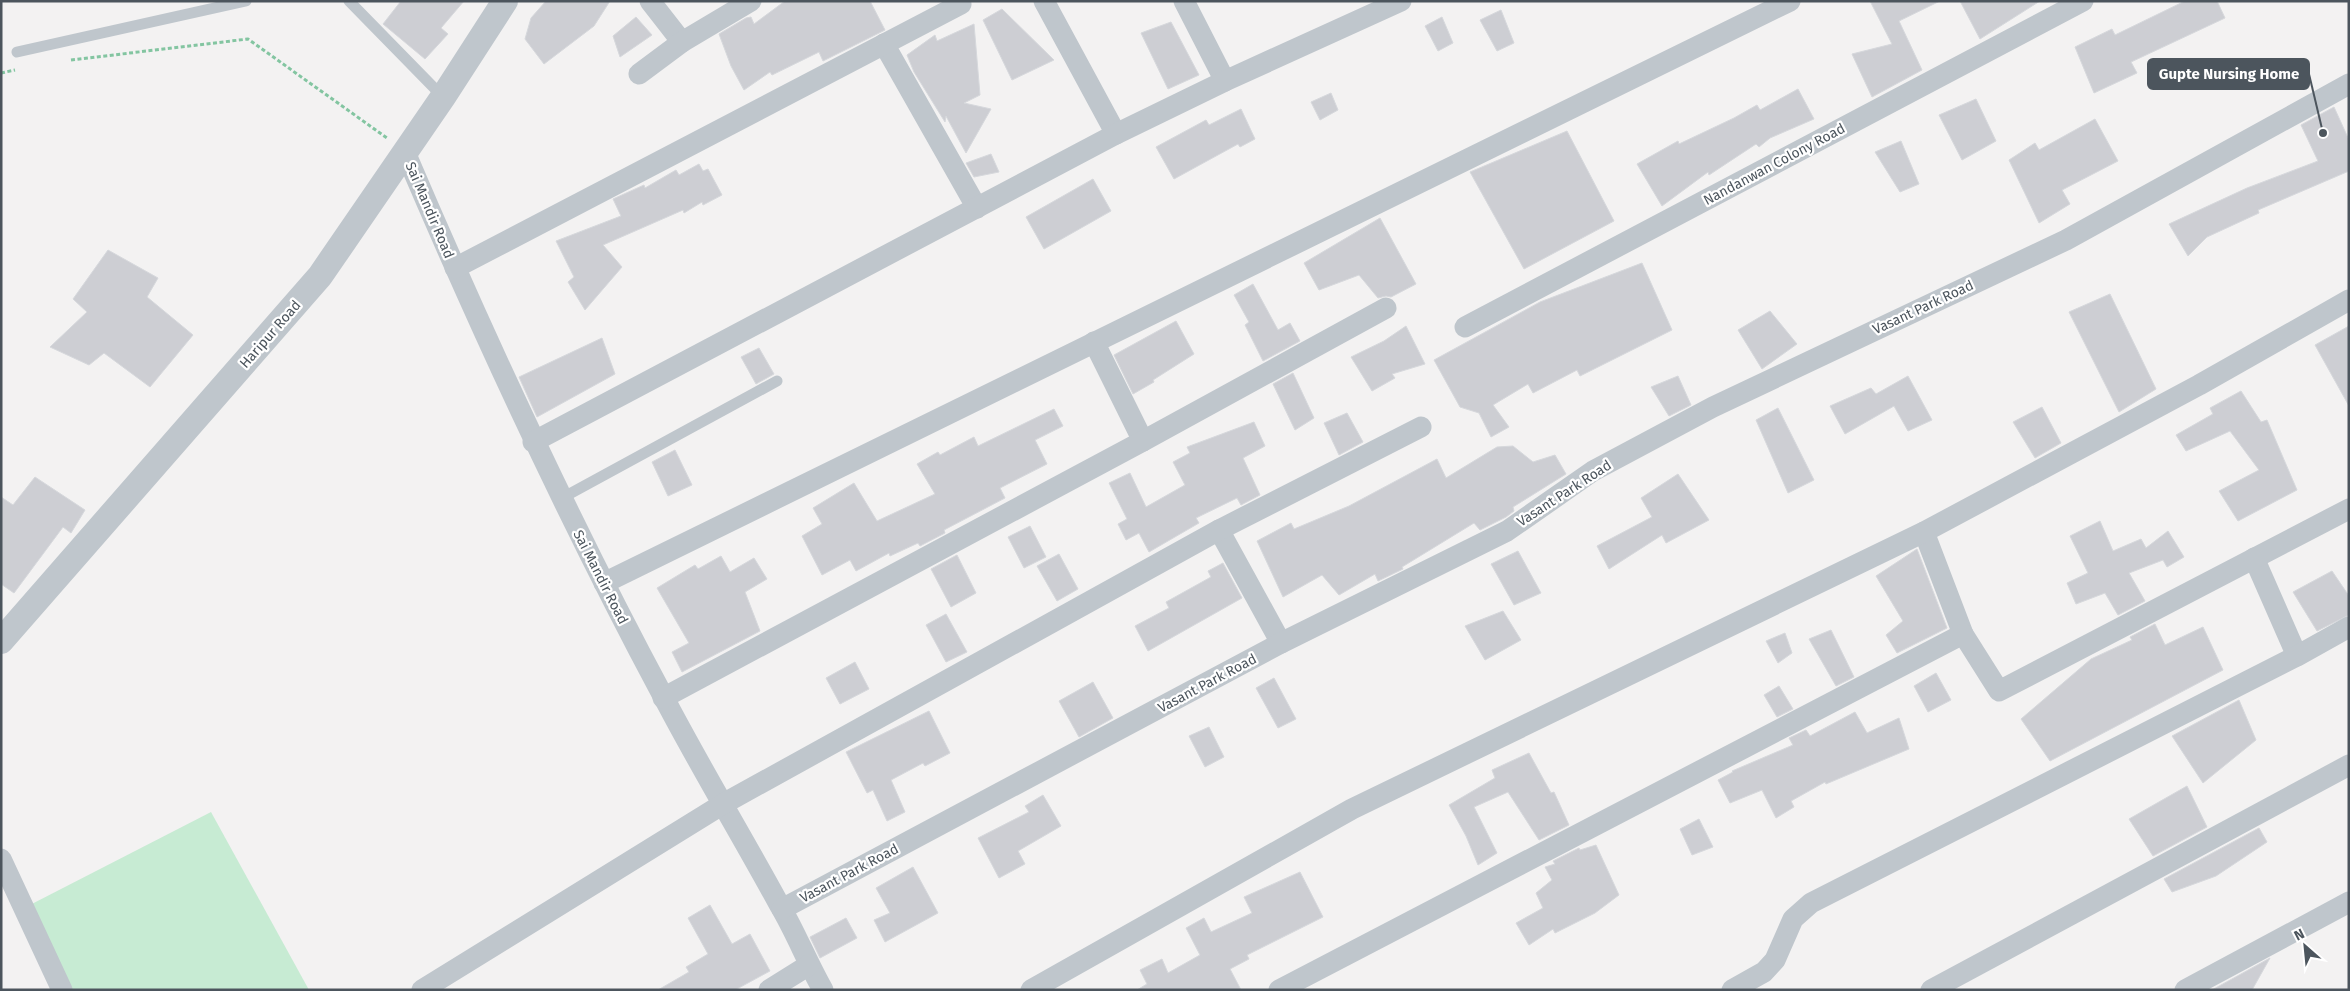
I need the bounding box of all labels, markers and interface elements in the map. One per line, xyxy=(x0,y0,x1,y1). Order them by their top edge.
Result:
callout: Gupte Nursing Home xyxy=(2148,59,2309,89)
text: Gupte Nursing Home xyxy=(2159,65,2299,83)
street label: Nandanwan Colony Road xyxy=(1701,120,1848,209)
street label: Sai Mandir Road xyxy=(402,159,458,261)
street label: Vasant Park Road xyxy=(1870,277,1976,338)
street label: Haripur Road xyxy=(236,297,304,372)
street label: Vasant Park Road xyxy=(1514,457,1615,530)
street label: Sai Mandir Road xyxy=(570,527,632,627)
street label: Vasant Park Road xyxy=(1155,650,1259,717)
street label: Vasant Park Road xyxy=(797,840,901,907)
north arrow xyxy=(2280,921,2330,971)
text: N xyxy=(2291,925,2307,945)

